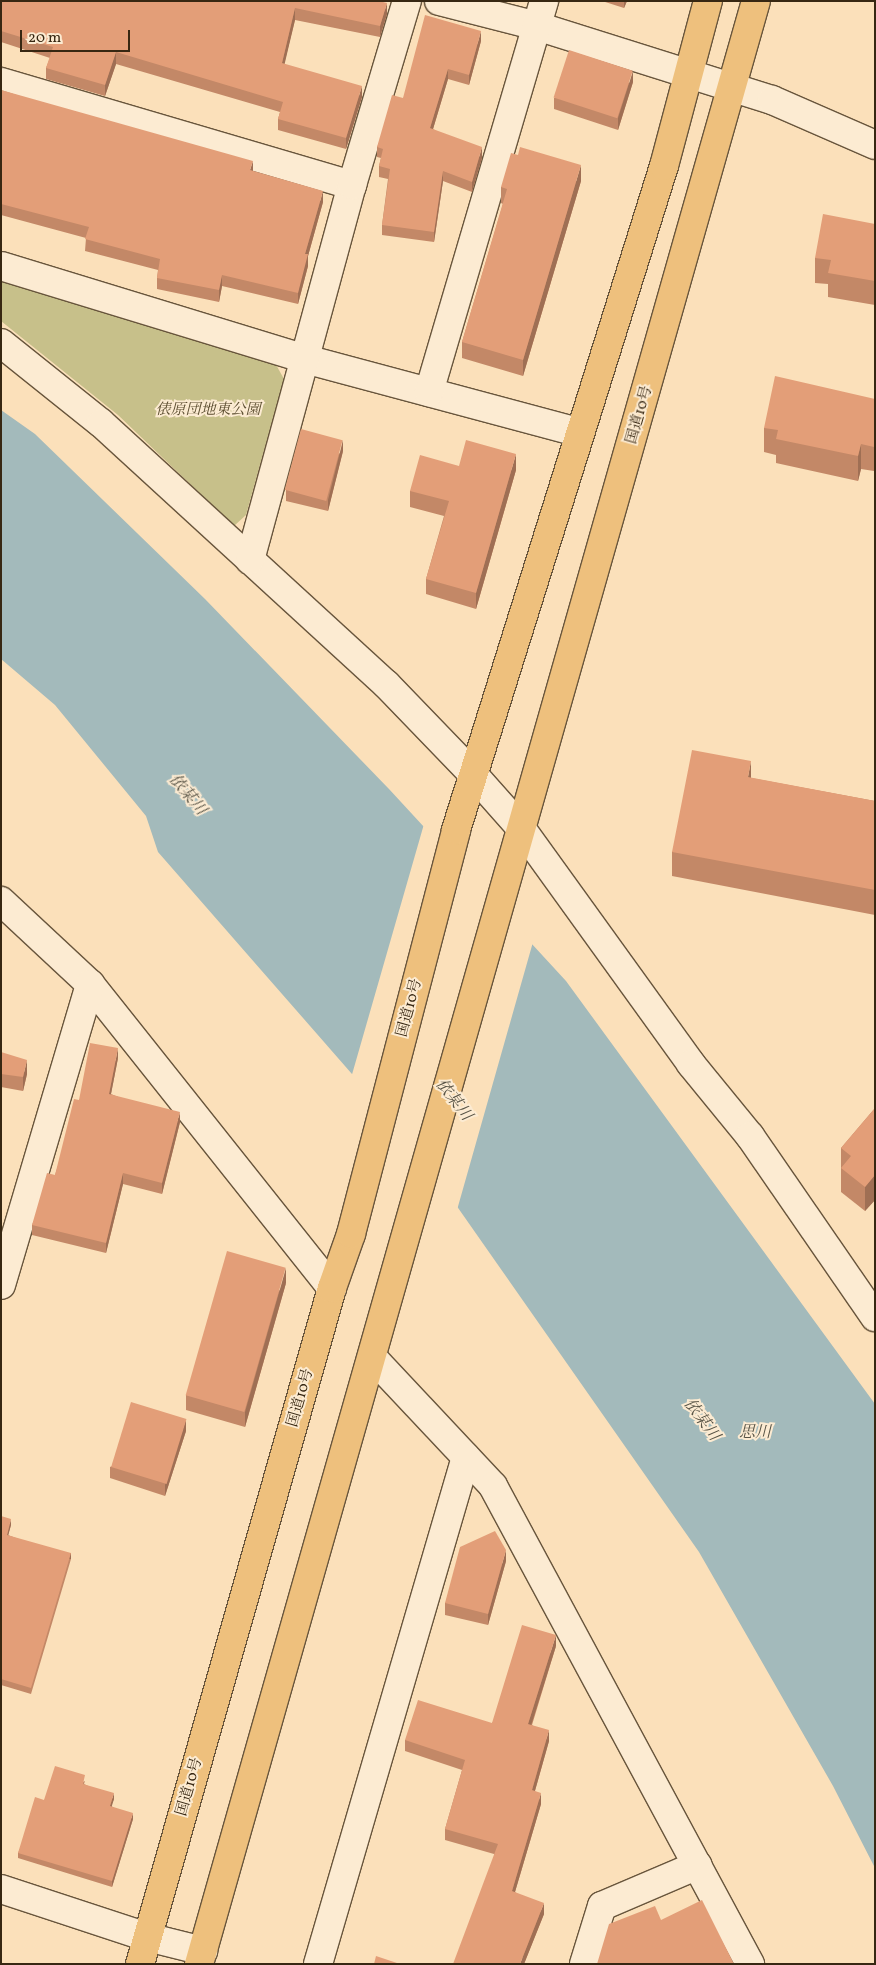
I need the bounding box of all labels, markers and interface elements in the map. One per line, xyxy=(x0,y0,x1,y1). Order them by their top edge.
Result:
scale bar xyxy=(22,20,132,52)
text: 20 m xyxy=(28,28,61,49)
street label: 国道10号 xyxy=(623,384,657,446)
park label: 俵原団地東公園 xyxy=(156,402,260,420)
water label: 依某川 xyxy=(164,770,210,820)
street label: 国道10号 xyxy=(394,977,426,1039)
water label: 依某川 xyxy=(431,1075,475,1125)
street label: 国道10号 xyxy=(284,1367,318,1429)
water label: 依某川 xyxy=(679,1395,723,1445)
water label: 思川 xyxy=(739,1423,771,1443)
street label: 国道10号 xyxy=(173,1756,207,1818)

